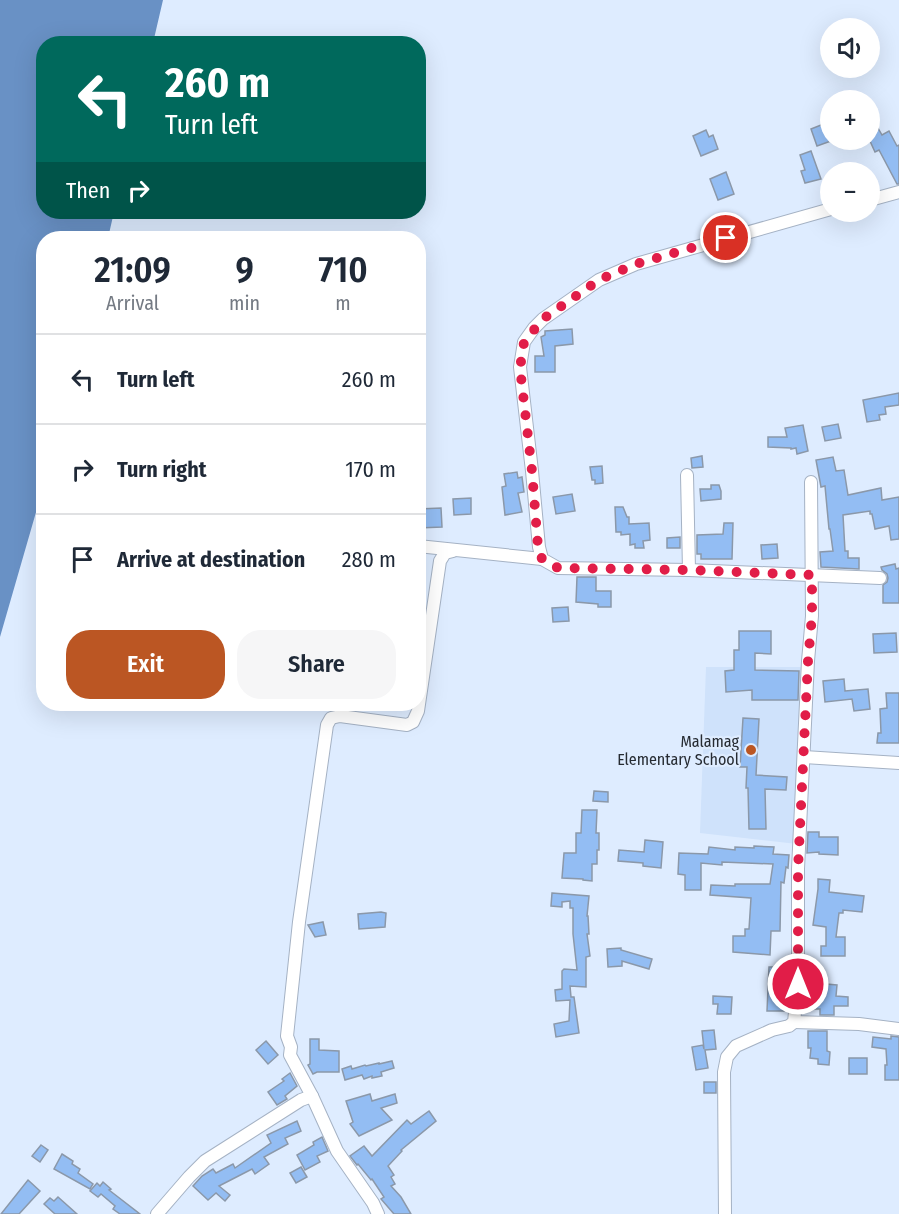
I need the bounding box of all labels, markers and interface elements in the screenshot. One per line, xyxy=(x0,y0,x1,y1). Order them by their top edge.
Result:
map controls xyxy=(820,18,880,222)
button: sound xyxy=(820,18,880,78)
text: 260 m xyxy=(165,58,270,108)
icon: left xyxy=(66,60,144,138)
button: + xyxy=(820,90,880,150)
text: Turn left xyxy=(165,109,258,141)
button: − xyxy=(820,162,880,222)
icon: right xyxy=(122,174,155,207)
text: Then xyxy=(66,177,110,204)
pin xyxy=(700,212,751,263)
icon: arrive xyxy=(709,221,742,254)
text: 21:09 xyxy=(94,248,171,292)
text: 9 xyxy=(235,248,254,292)
text: 710 xyxy=(318,248,368,292)
text: Arrival xyxy=(106,291,159,315)
text: min xyxy=(229,291,260,315)
text: m xyxy=(335,291,351,315)
icon: left xyxy=(66,363,99,396)
text: Turn left xyxy=(117,366,195,393)
text: 260 m xyxy=(342,366,396,393)
icon: right xyxy=(66,453,99,486)
text: Turn right xyxy=(117,456,206,483)
text: 170 m xyxy=(345,456,396,483)
icon: arrive xyxy=(66,543,99,576)
text: Arrive at destination xyxy=(117,546,305,573)
text: 280 m xyxy=(342,546,396,573)
button: Exit xyxy=(66,630,225,699)
button: Share xyxy=(237,630,396,699)
place label: Malamag Elementary School xyxy=(617,732,739,769)
marker: Malamag Elementary School xyxy=(744,743,758,757)
position arrow xyxy=(766,952,830,1016)

